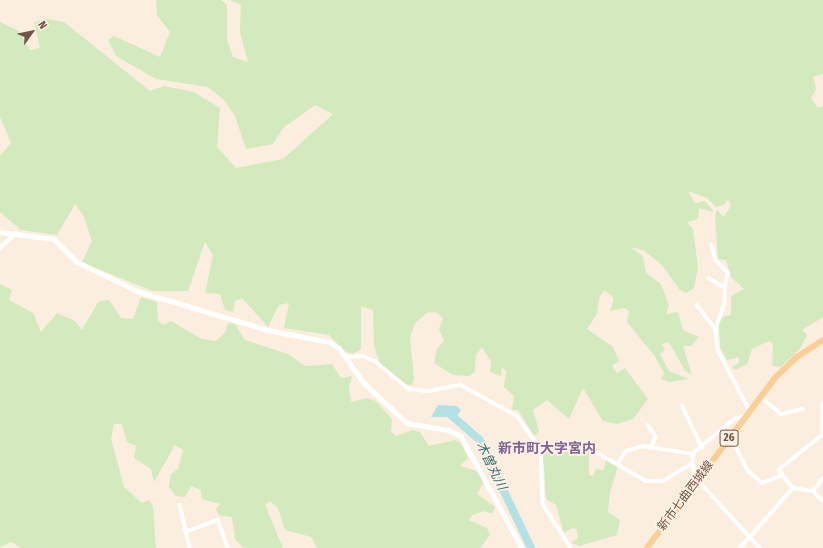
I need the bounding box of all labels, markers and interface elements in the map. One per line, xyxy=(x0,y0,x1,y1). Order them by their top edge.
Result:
north arrow xyxy=(12,12,52,52)
text: N xyxy=(35,19,50,31)
road number: 26 xyxy=(719,429,739,447)
water label: 木曽丸川 xyxy=(473,439,509,493)
district label: 新市町大字宮内 xyxy=(498,441,596,457)
street label: 新市七曲西城線 xyxy=(655,458,717,534)

